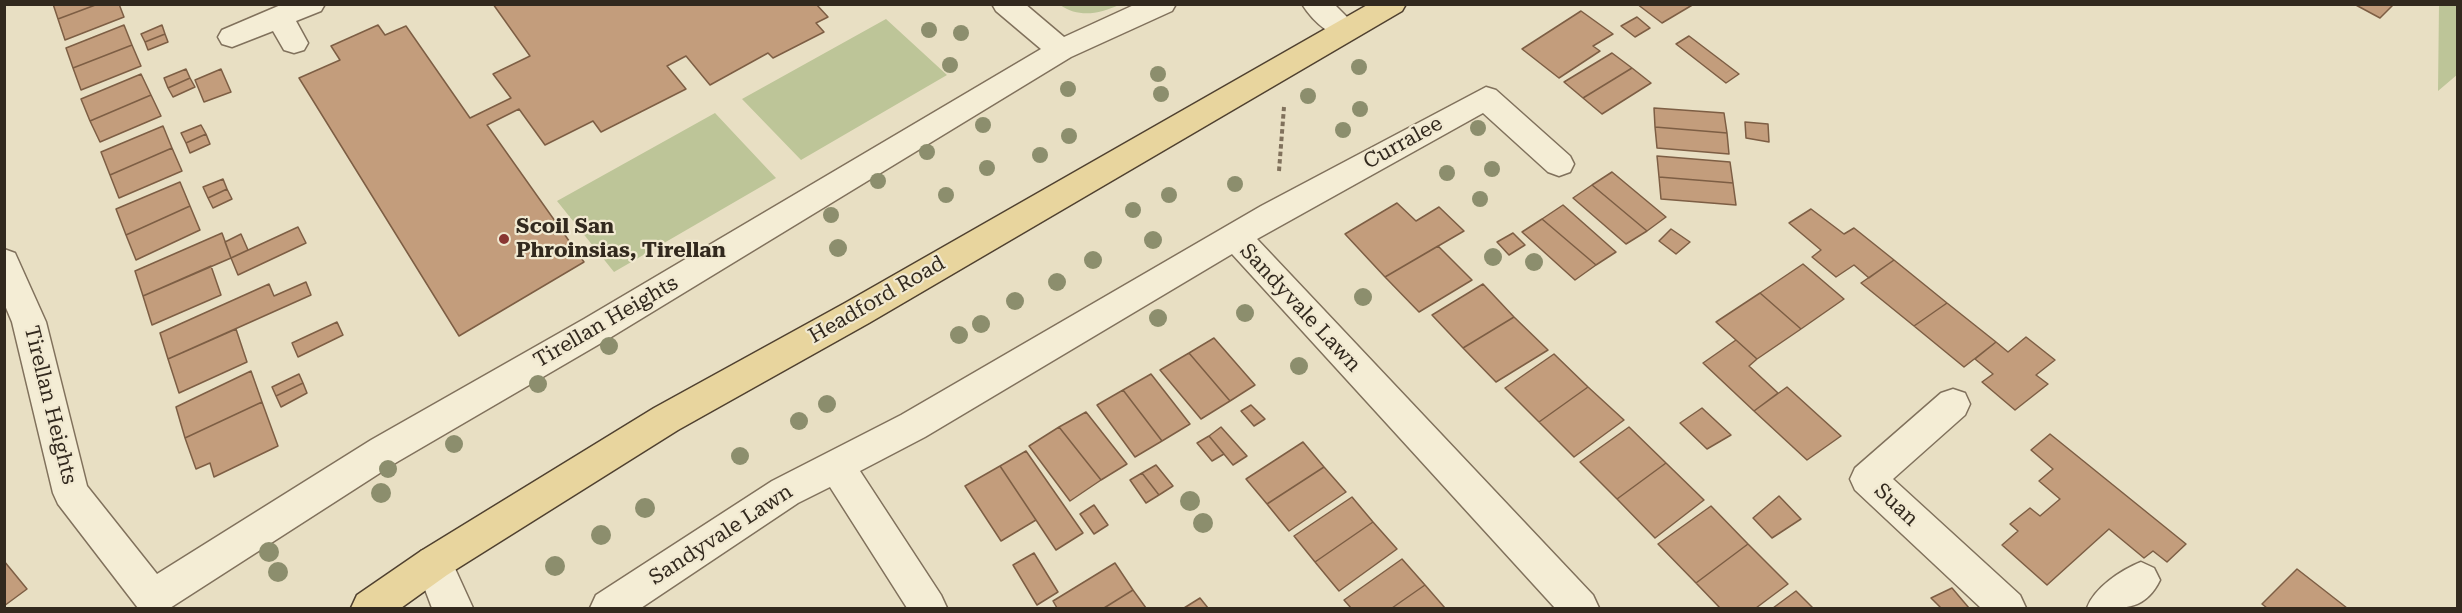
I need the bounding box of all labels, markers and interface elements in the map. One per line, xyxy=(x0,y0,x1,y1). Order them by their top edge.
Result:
street label: Curralee xyxy=(1359,111,1447,175)
place label: Scoil San Phroinsias, Tirellan xyxy=(516,214,726,264)
marker: Scoil San Phroinsias, Tirellan xyxy=(497,232,511,246)
street label: Sandyvale Lawn xyxy=(1234,239,1366,377)
street label: Headford Road xyxy=(804,251,950,349)
street label: Tirellan Heights xyxy=(529,270,683,374)
street label: Tirellan Heights xyxy=(18,323,82,487)
street label: Suan xyxy=(1869,478,1923,532)
street label: Sandyvale Lawn xyxy=(645,479,797,591)

